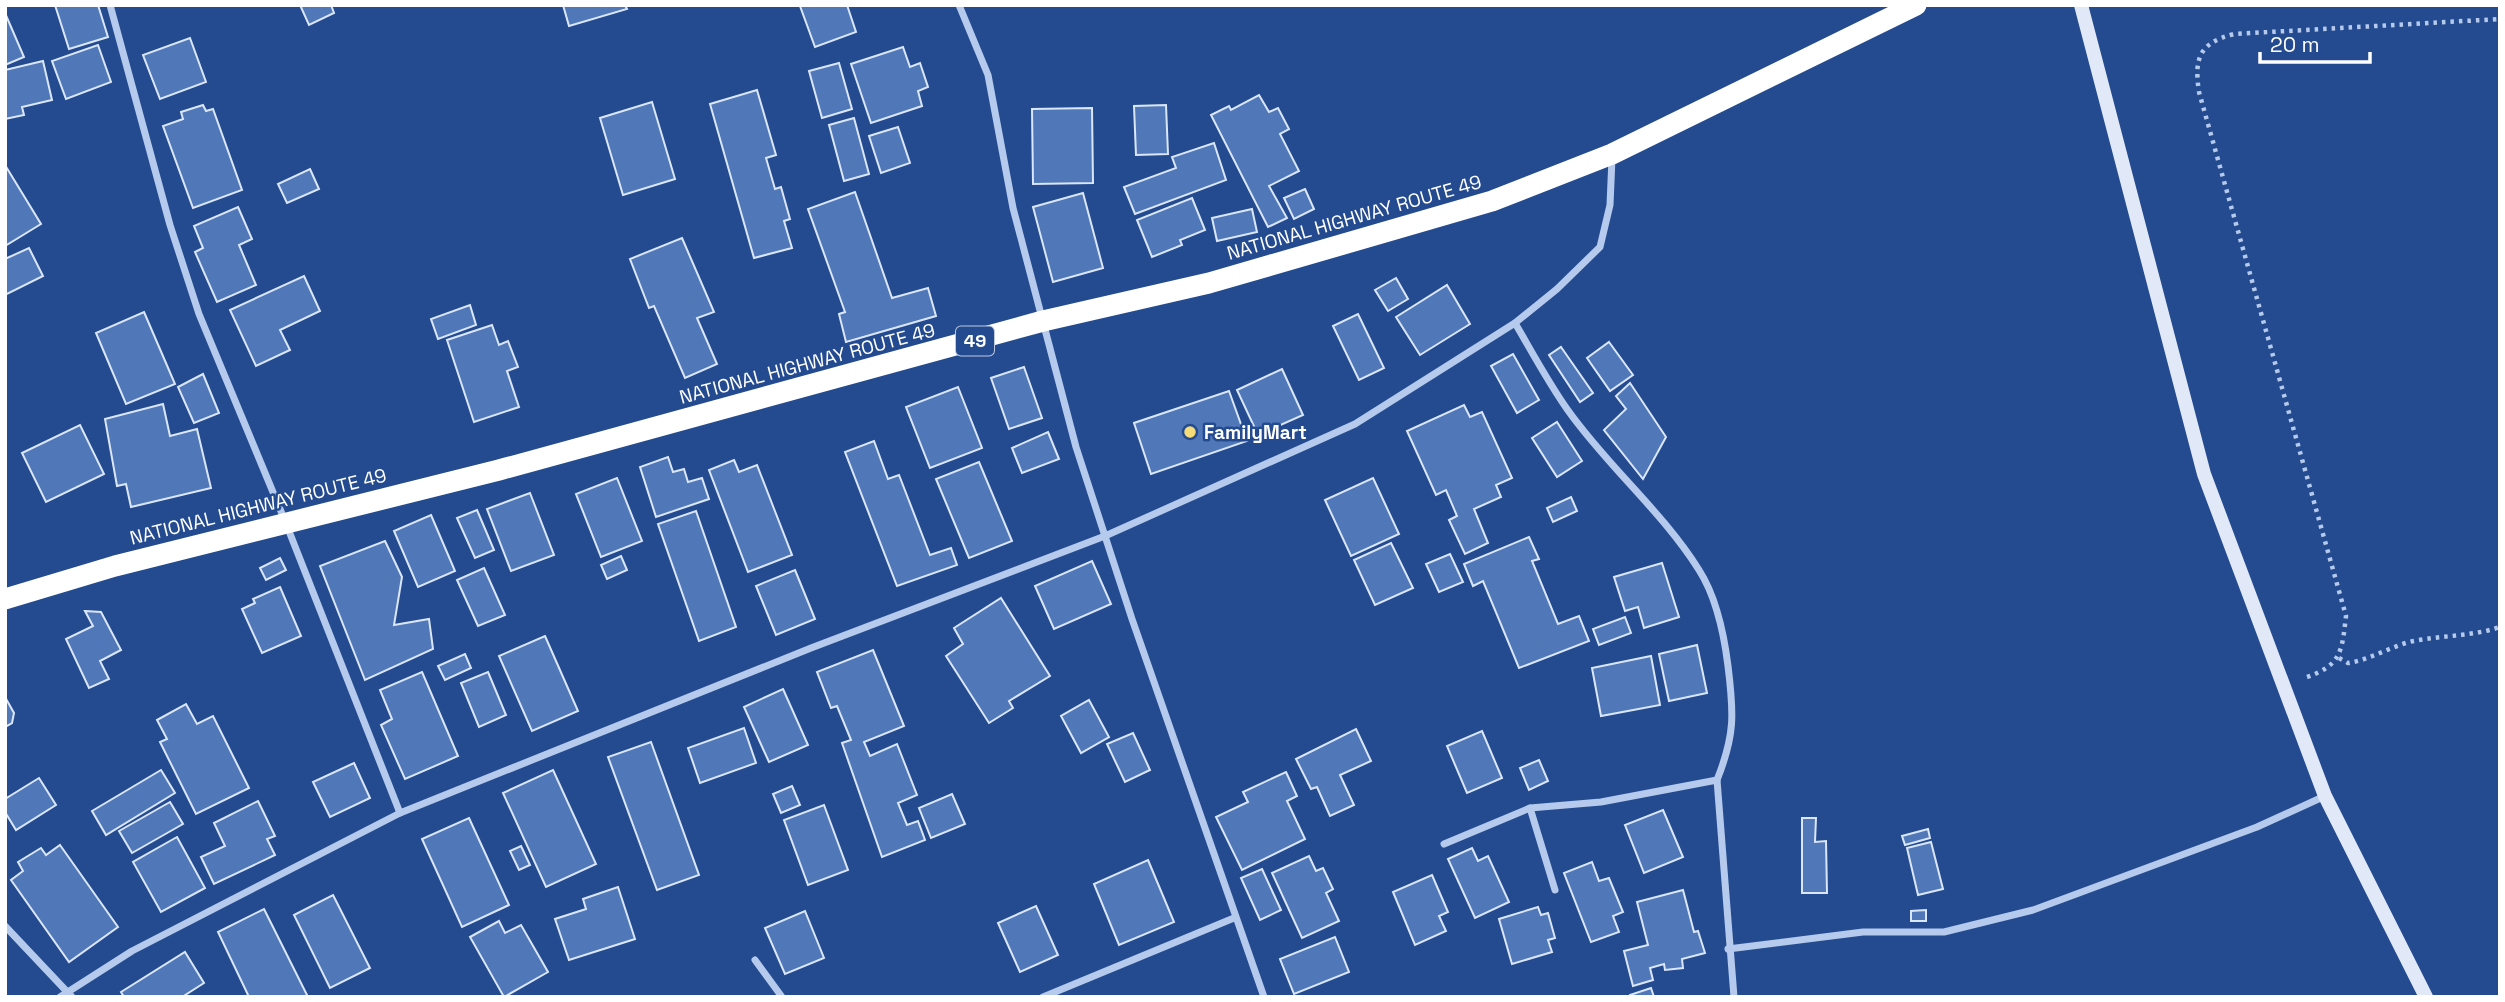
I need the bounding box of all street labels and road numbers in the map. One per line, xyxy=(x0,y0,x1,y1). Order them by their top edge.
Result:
street label: NATIONAL HIGHWAY ROUTE 49 xyxy=(1224,169,1484,266)
street label: NATIONAL HIGHWAY ROUTE 49 xyxy=(677,317,938,410)
road number: 49 xyxy=(956,326,994,356)
street label: NATIONAL HIGHWAY ROUTE 49 xyxy=(127,462,389,551)

